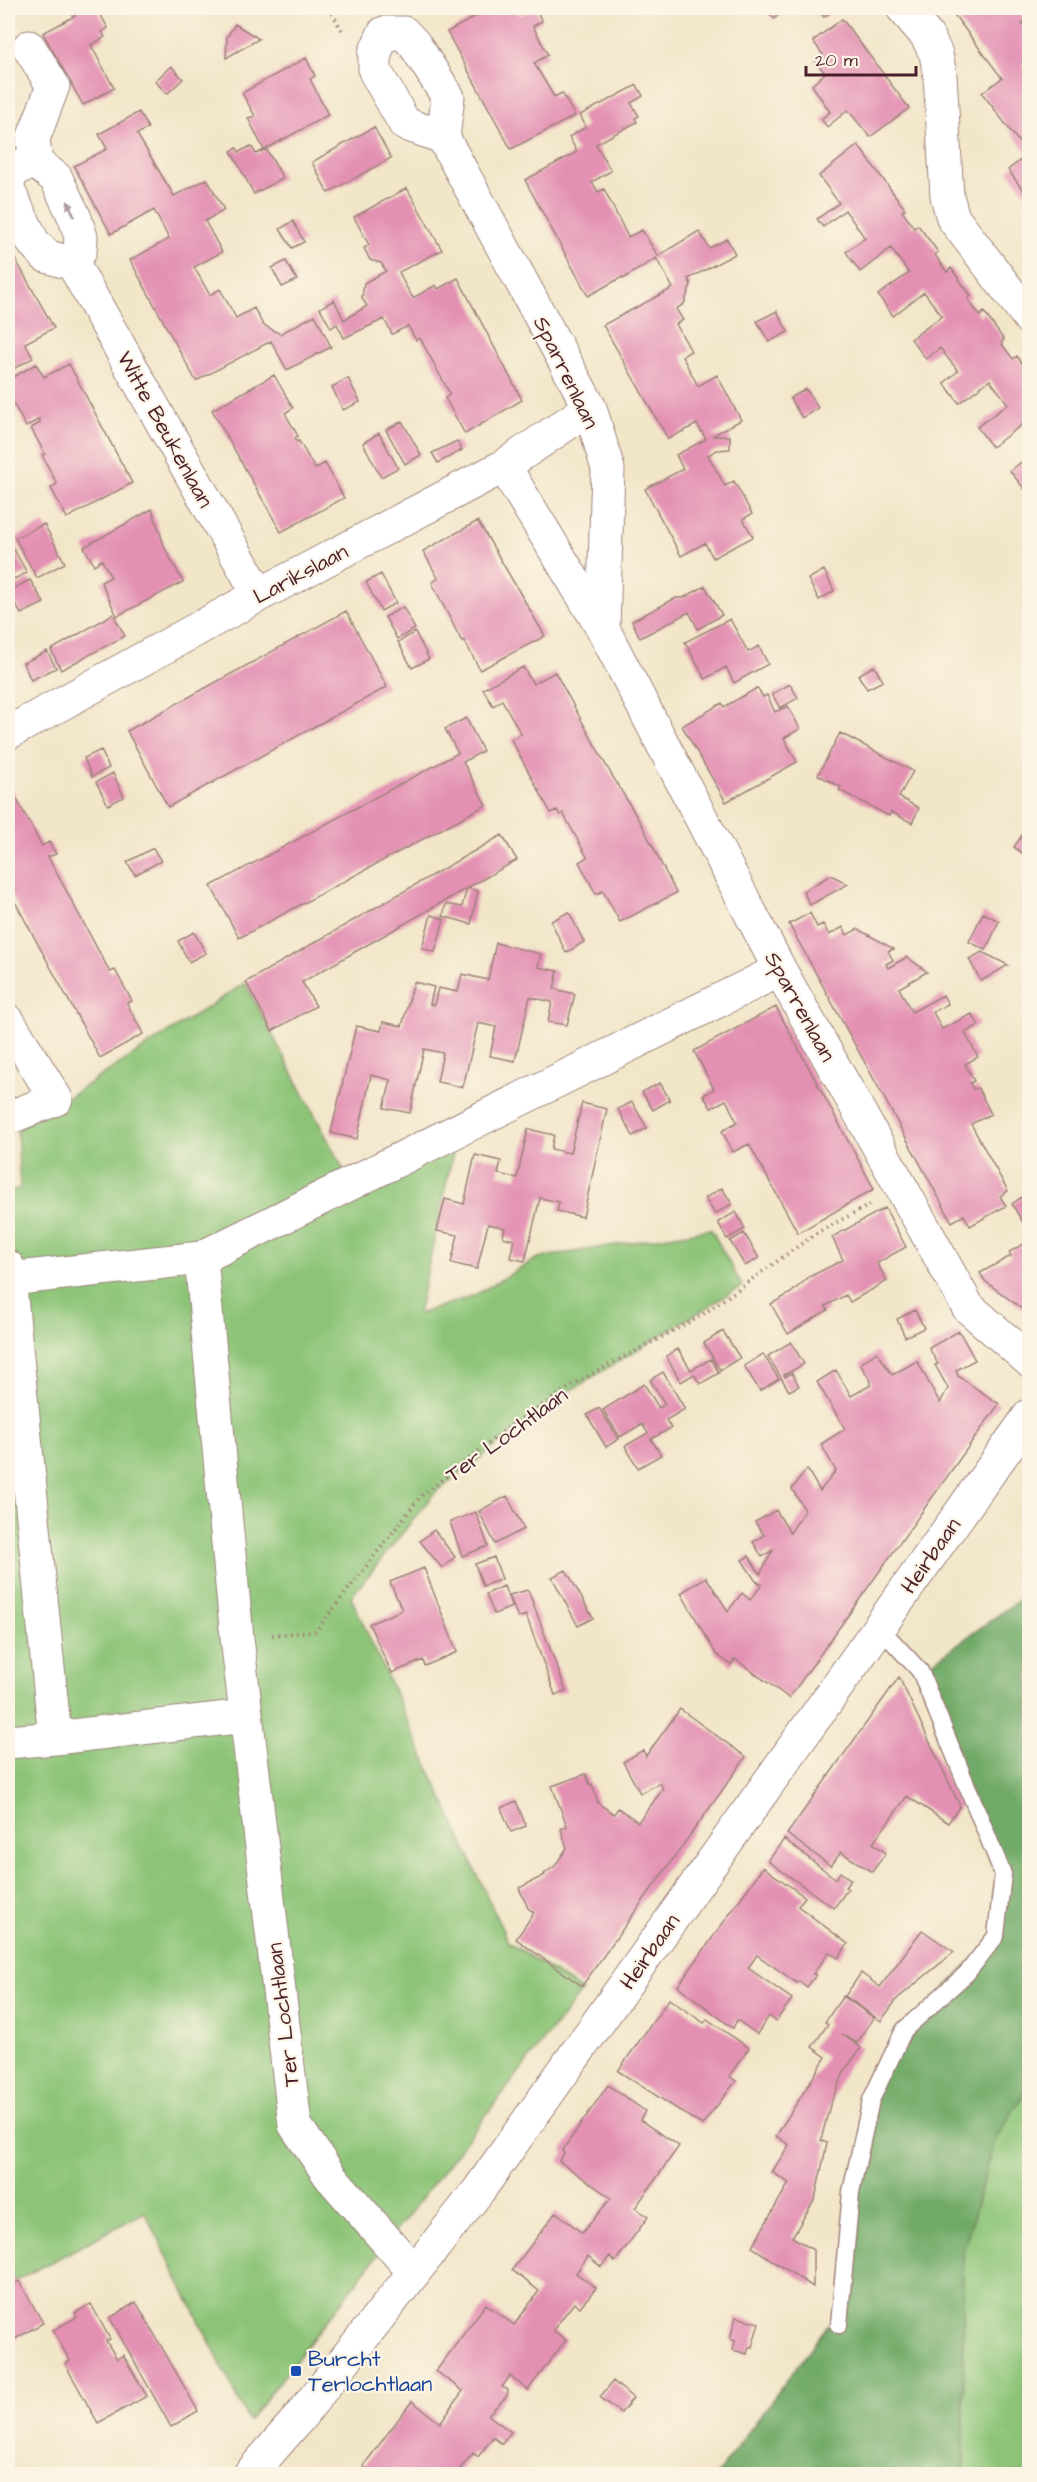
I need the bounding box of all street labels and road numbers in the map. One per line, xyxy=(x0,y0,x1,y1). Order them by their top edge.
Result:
street label: Sparrenlaan xyxy=(525,311,606,434)
street label: Witte Beukenlaan xyxy=(109,346,221,514)
street label: Larikslaan xyxy=(248,536,354,612)
street label: Sparrenlaan xyxy=(757,946,843,1067)
street label: Ter Lochtlaan xyxy=(439,1380,575,1490)
street label: Heirbaan xyxy=(894,1512,969,1600)
street label: Heirbaan xyxy=(613,1908,688,1996)
street label: Ter Lochtlaan xyxy=(259,1941,308,2089)

